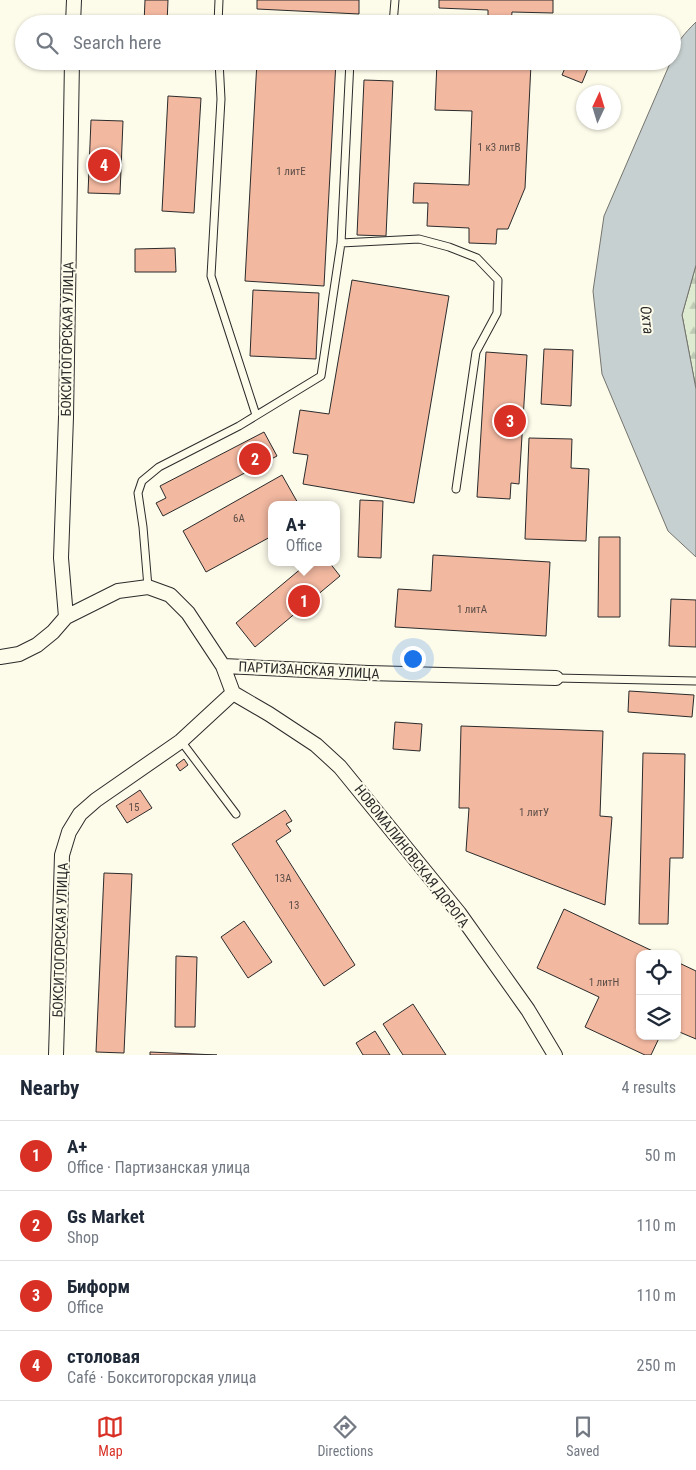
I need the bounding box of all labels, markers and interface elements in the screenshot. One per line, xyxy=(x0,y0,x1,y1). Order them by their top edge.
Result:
search box xyxy=(15,15,681,70)
icon: search xyxy=(33,29,61,57)
text: Search here xyxy=(73,31,161,54)
north arrow xyxy=(576,85,621,130)
house number: 1 к3 литВ xyxy=(477,141,521,154)
pin: 4 xyxy=(88,146,120,184)
house number: 1 литЕ xyxy=(276,165,306,178)
street label: БОКСИТОГОРСКАЯ УЛИЦА xyxy=(58,261,76,417)
water label: Охта xyxy=(636,305,658,335)
pin: 3 xyxy=(494,402,526,440)
pin: 2 xyxy=(239,440,271,478)
popup xyxy=(268,501,340,566)
house number: 6А xyxy=(233,512,246,525)
text: А+ xyxy=(286,513,306,536)
text: Office xyxy=(286,536,322,555)
pin: 1 xyxy=(288,582,320,620)
house number: 1 литА xyxy=(457,603,488,616)
your location xyxy=(400,646,426,672)
street label: ПАРТИЗАНСКАЯ УЛИЦА xyxy=(238,658,380,682)
street label: НОВОМАЛИНОВСКАЯ ДОРОГА xyxy=(351,782,473,930)
house number: 15 xyxy=(129,801,139,814)
house number: 1 литУ xyxy=(519,806,549,819)
street label: БОКСИТОГОРСКАЯ УЛИЦА xyxy=(49,862,71,1018)
house number: 13А xyxy=(274,872,292,885)
house number: 13 xyxy=(289,899,299,912)
map controls xyxy=(636,950,681,1040)
button: locate xyxy=(636,950,681,995)
house number: 1 литН xyxy=(589,976,619,989)
button: layers xyxy=(636,995,681,1040)
text: Nearby xyxy=(20,1076,79,1100)
text: 4 results xyxy=(621,1078,676,1097)
text: А+ xyxy=(67,1135,87,1158)
text: 1 xyxy=(32,1146,40,1165)
text: 50 m xyxy=(644,1146,676,1165)
text: Office · Партизанская улица xyxy=(67,1158,250,1177)
text: Gs Market xyxy=(67,1205,145,1228)
text: 2 xyxy=(32,1216,40,1235)
text: 110 m xyxy=(637,1216,676,1235)
text: Shop xyxy=(67,1228,99,1247)
text: Биформ xyxy=(67,1275,130,1298)
text: 3 xyxy=(32,1286,40,1305)
text: 110 m xyxy=(637,1286,676,1305)
text: Office xyxy=(67,1298,103,1317)
text: столовая xyxy=(67,1345,140,1368)
text: 4 xyxy=(32,1356,40,1375)
text: 250 m xyxy=(637,1356,676,1375)
text: Café · Бокситогорская улица xyxy=(67,1368,256,1387)
tab: Map xyxy=(96,1413,124,1459)
tab: Directions xyxy=(317,1413,373,1459)
tab: Saved xyxy=(566,1413,600,1459)

